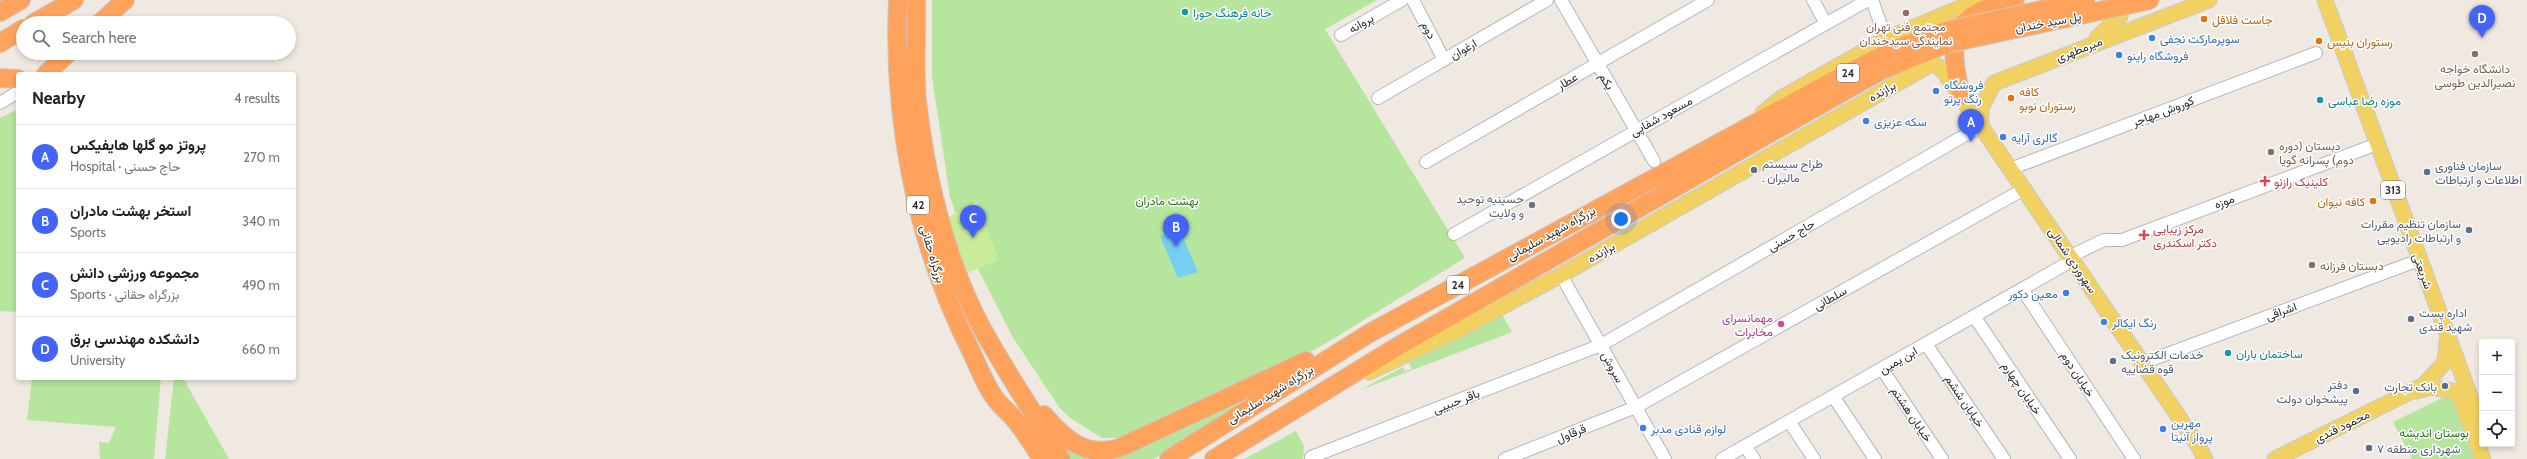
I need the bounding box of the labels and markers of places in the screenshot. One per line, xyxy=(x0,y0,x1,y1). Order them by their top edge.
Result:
place label: خانه فرهنگ حورا xyxy=(1193,5,1272,21)
pin: D xyxy=(2469,5,2495,38)
marker: خانه فرهنگ حورا xyxy=(1180,7,1190,17)
marker: مجتمع فنی تهران نمایندگی سیدخندان xyxy=(1901,8,1911,18)
place label: جاست فلافل xyxy=(2212,12,2273,28)
marker: جاست فلافل xyxy=(2199,14,2209,24)
place label: مجتمع فنی تهران نمایندگی سیدخندان xyxy=(1860,19,1952,49)
place label: سوپرمارکت نجفی xyxy=(2160,31,2240,47)
marker: سوپرمارکت نجفی xyxy=(2147,33,2157,43)
place label: رستوران بنیس xyxy=(2327,34,2393,50)
marker: رستوران بنیس xyxy=(2314,36,2324,46)
place label: فروشگاه راینو xyxy=(2127,48,2189,64)
marker: دانشگاه خواجه نصیرالدین طوسی xyxy=(2470,49,2480,59)
marker: فروشگاه راینو xyxy=(2114,50,2124,60)
place label: دانشگاه خواجه نصیرالدین طوسی xyxy=(2435,61,2515,91)
place label: فروشگاه رنگ پرتو xyxy=(1944,77,1984,107)
place label: کافه رستوران نوبو xyxy=(2019,84,2076,114)
marker: فروشگاه رنگ پرتو xyxy=(1931,86,1941,96)
marker: کافه رستوران نوبو xyxy=(2006,93,2016,103)
place label: موزه رضا عباسی xyxy=(2328,93,2401,109)
marker: موزه رضا عباسی xyxy=(2315,95,2325,105)
pin: A xyxy=(1958,109,1984,142)
place label: سکه عزیزی xyxy=(1874,114,1927,130)
marker: سکه عزیزی xyxy=(1861,116,1871,126)
place label: گالری آرایه xyxy=(2011,130,2058,146)
marker: گالری آرایه xyxy=(1998,132,2008,142)
place label: دبستان (دوره دوم) پسرانه گویا xyxy=(2279,138,2354,168)
marker: دبستان (دوره دوم) پسرانه گویا xyxy=(2266,147,2276,157)
place label: طراح سیستم . مالیران xyxy=(1762,156,1823,186)
place label: سازمان فناوری اطلاعات و ارتباطات xyxy=(2435,158,2522,188)
marker: طراح سیستم . مالیران xyxy=(1749,165,1759,175)
marker: سازمان فناوری اطلاعات و ارتباطات xyxy=(2422,167,2432,177)
place label: کلینیک رازنو xyxy=(2274,174,2328,190)
marker: کلینیک رازنو xyxy=(2259,175,2271,187)
place label: حسینیه توحید و ولایت xyxy=(1456,191,1524,221)
place label: کافه نیوان xyxy=(2317,194,2365,210)
marker: کافه نیوان xyxy=(2368,196,2378,206)
marker: حسینیه توحید و ولایت xyxy=(1527,200,1537,210)
pin: C xyxy=(960,205,986,238)
pin: B xyxy=(1163,214,1189,247)
place label: سازمان تنظیم مقررات و ارتباطات رادیویی xyxy=(2361,216,2461,246)
place label: مرکز زیبایی دکتر اسکندری xyxy=(2153,221,2217,251)
marker: سازمان تنظیم مقررات و ارتباطات رادیویی xyxy=(2464,225,2474,235)
marker: مرکز زیبایی دکتر اسکندری xyxy=(2138,229,2150,241)
place label: دبستان فرزانه xyxy=(2320,258,2384,274)
marker: دبستان فرزانه xyxy=(2307,260,2317,270)
place label: معین دکور xyxy=(2007,286,2058,302)
marker: معین دکور xyxy=(2061,288,2071,298)
place label: اداره پست شهید قندی xyxy=(2419,305,2472,335)
place label: مهمانسرای مخابرات xyxy=(1722,310,1773,340)
marker: اداره پست شهید قندی xyxy=(2406,314,2416,324)
place label: رنگ ایکالر xyxy=(2111,315,2157,331)
marker: رنگ ایکالر xyxy=(2099,317,2109,327)
marker: مهمانسرای مخابرات xyxy=(1776,319,1786,329)
place label: ساختمان باران xyxy=(2236,346,2303,362)
place label: خدمات الکترونیک قوه قضاییه xyxy=(2121,347,2204,377)
marker: ساختمان باران xyxy=(2223,348,2233,358)
marker: خدمات الکترونیک قوه قضاییه xyxy=(2108,356,2118,366)
place label: دفتر پیشخوان دولت xyxy=(2277,377,2348,407)
place label: بانک تجارت xyxy=(2384,379,2437,395)
marker: بانک تجارت xyxy=(2440,381,2450,391)
marker: دفتر پیشخوان دولت xyxy=(2351,386,2361,396)
place label: مهرین پرواز آنیتا xyxy=(2171,415,2213,445)
place label: لوازم قنادى مدبر xyxy=(1650,421,1726,437)
marker: لوازم قنادى مدبر xyxy=(1638,423,1648,433)
marker: مهرین پرواز آنیتا xyxy=(2158,424,2168,434)
place label: شهرداری منطقه ۷ xyxy=(2377,441,2460,457)
marker: شهرداری منطقه ۷ xyxy=(2364,443,2374,453)

